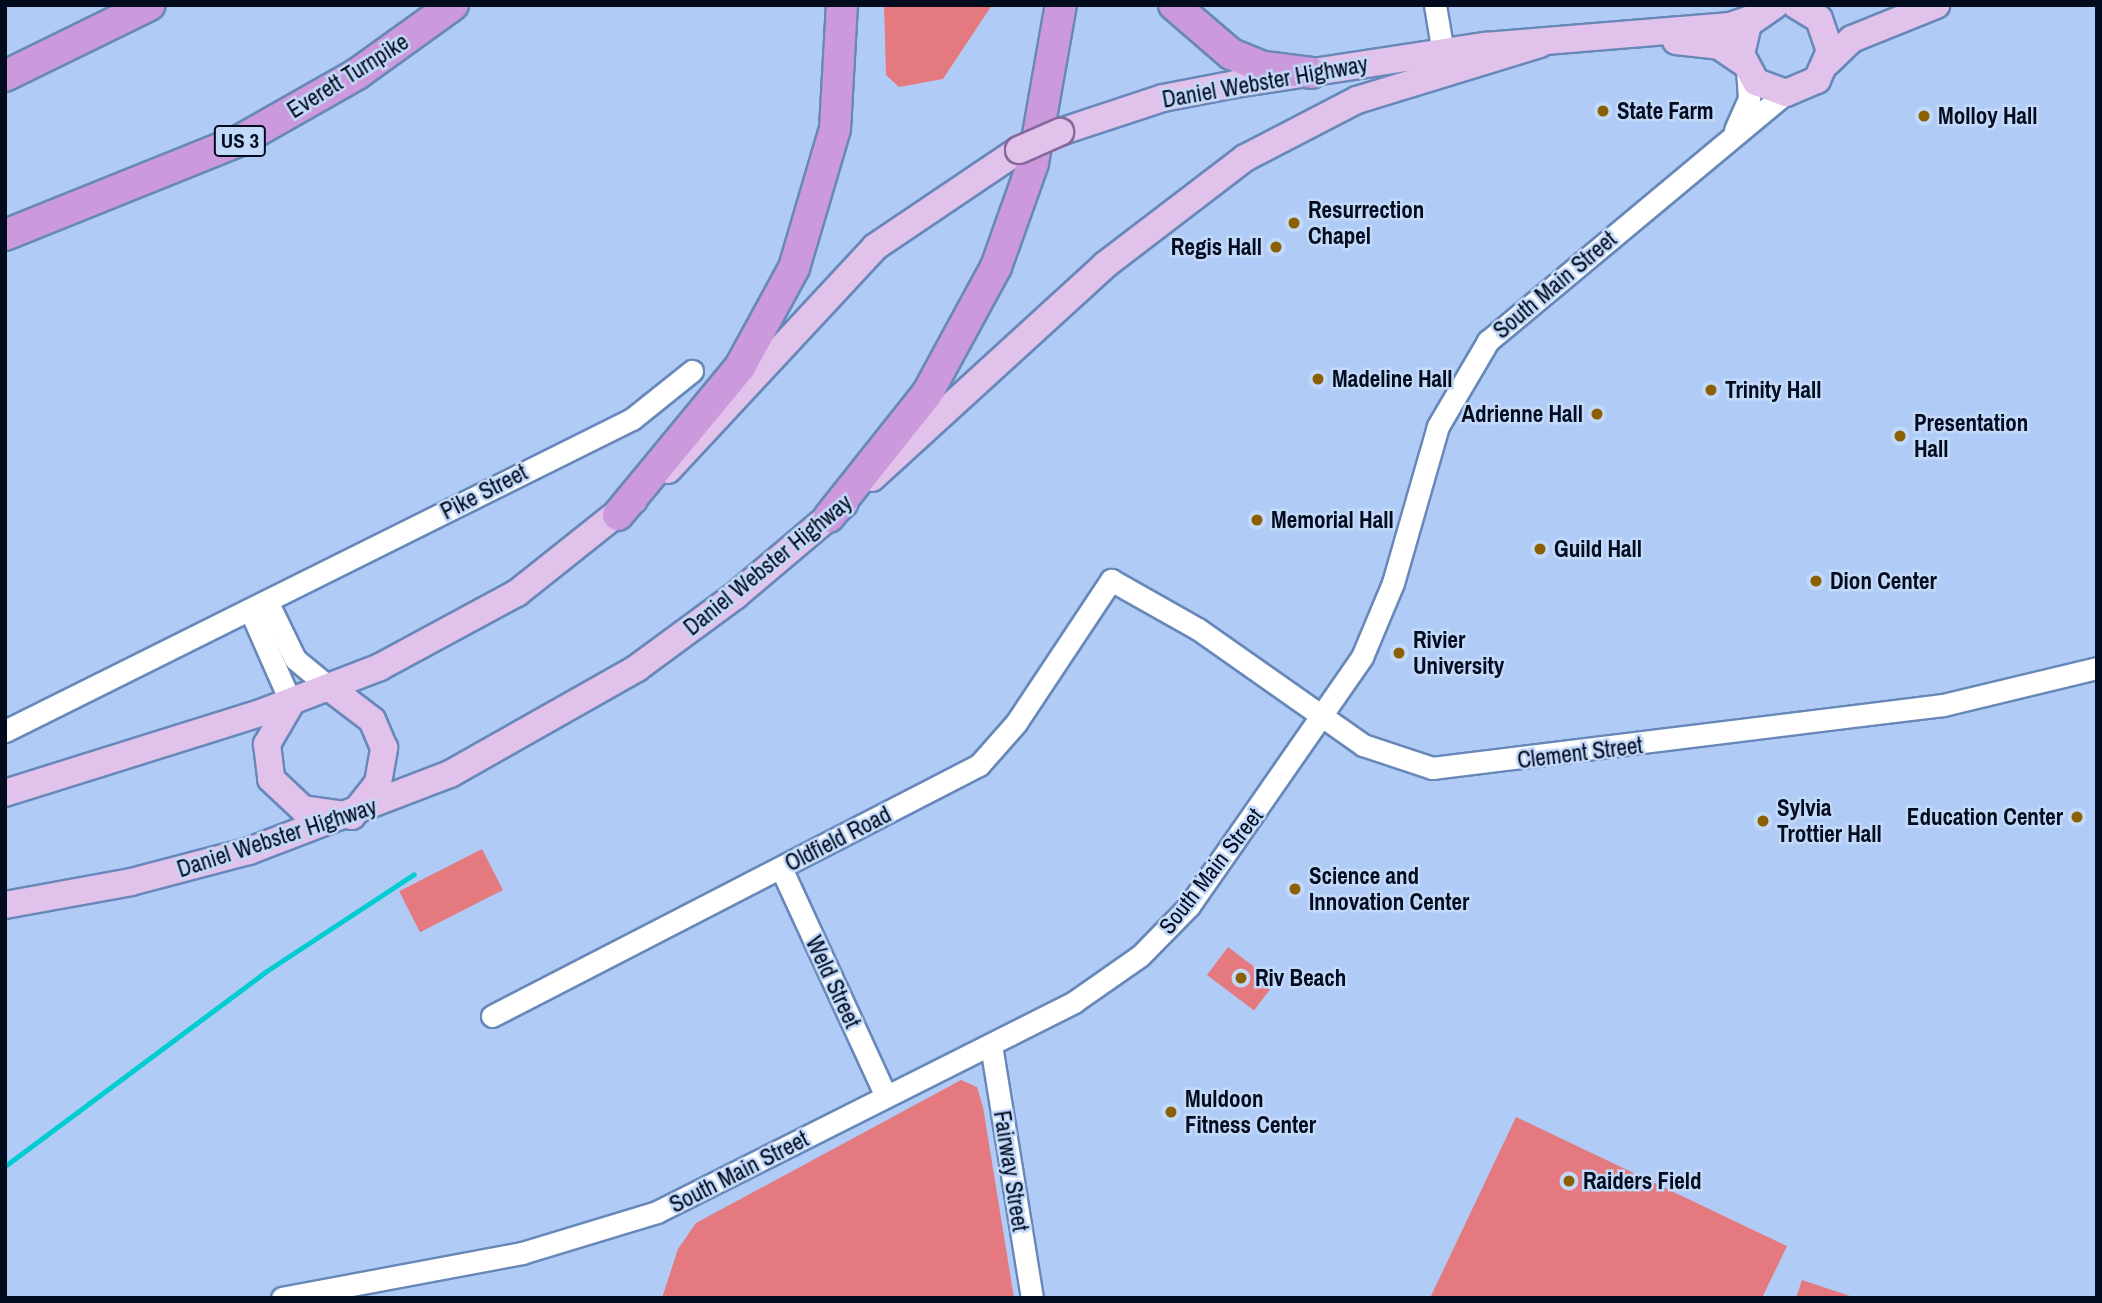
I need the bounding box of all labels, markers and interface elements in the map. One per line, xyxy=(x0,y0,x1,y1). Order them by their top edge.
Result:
street label: Everett Turnpike xyxy=(282,28,414,124)
street label: Daniel Webster Highway xyxy=(1160,50,1370,114)
place label: State Farm xyxy=(1617,97,1714,125)
place label: Molloy Hall xyxy=(1938,102,2038,130)
marker: State Farm xyxy=(1595,103,1611,119)
marker: Molloy Hall xyxy=(1916,108,1932,124)
road number: US 3 xyxy=(214,124,266,158)
place label: Resurrection Chapel xyxy=(1308,196,1424,250)
marker: Resurrection Chapel xyxy=(1286,215,1302,231)
street label: South Main Street xyxy=(1488,226,1622,344)
place label: Regis Hall xyxy=(1171,233,1262,261)
marker: Regis Hall xyxy=(1268,239,1284,255)
place label: Madeline Hall xyxy=(1332,365,1453,393)
marker: Madeline Hall xyxy=(1310,371,1326,387)
place label: Trinity Hall xyxy=(1725,376,1821,404)
marker: Trinity Hall xyxy=(1703,382,1719,398)
place label: Adrienne Hall xyxy=(1461,400,1583,428)
marker: Adrienne Hall xyxy=(1589,406,1605,422)
place label: Presentation Hall xyxy=(1914,409,2028,463)
marker: Presentation Hall xyxy=(1892,428,1908,444)
street label: Pike Street xyxy=(436,459,532,525)
street label: Daniel Webster Highway xyxy=(678,489,858,641)
place label: Memorial Hall xyxy=(1271,506,1394,534)
marker: Memorial Hall xyxy=(1249,512,1265,528)
place label: Guild Hall xyxy=(1554,535,1642,563)
marker: Guild Hall xyxy=(1532,541,1548,557)
place label: Dion Center xyxy=(1830,567,1937,595)
marker: Dion Center xyxy=(1808,573,1824,589)
place label: Rivier University xyxy=(1413,626,1504,680)
marker: Rivier University xyxy=(1391,645,1407,661)
street label: Clement Street xyxy=(1516,732,1644,774)
street label: Daniel Webster Highway xyxy=(174,793,380,883)
place label: Sylvia Trottier Hall xyxy=(1777,794,1882,848)
street label: Oldfield Road xyxy=(780,801,896,877)
street label: South Main Street xyxy=(1153,803,1269,939)
place label: Education Center xyxy=(1907,803,2063,831)
marker: Education Center xyxy=(2069,809,2085,825)
marker: Sylvia Trottier Hall xyxy=(1755,813,1771,829)
place label: Science and Innovation Center xyxy=(1309,862,1469,916)
marker: Science and Innovation Center xyxy=(1287,881,1303,897)
street label: Weld Street xyxy=(800,932,866,1032)
place label: Riv Beach xyxy=(1255,964,1346,992)
marker: Riv Beach xyxy=(1233,970,1249,986)
place label: Muldoon Fitness Center xyxy=(1185,1085,1316,1139)
marker: Muldoon Fitness Center xyxy=(1163,1104,1179,1120)
street label: Fairway Street xyxy=(988,1109,1034,1233)
street label: South Main Street xyxy=(665,1125,813,1219)
place label: Raiders Field xyxy=(1583,1167,1701,1195)
marker: Raiders Field xyxy=(1561,1173,1577,1189)

